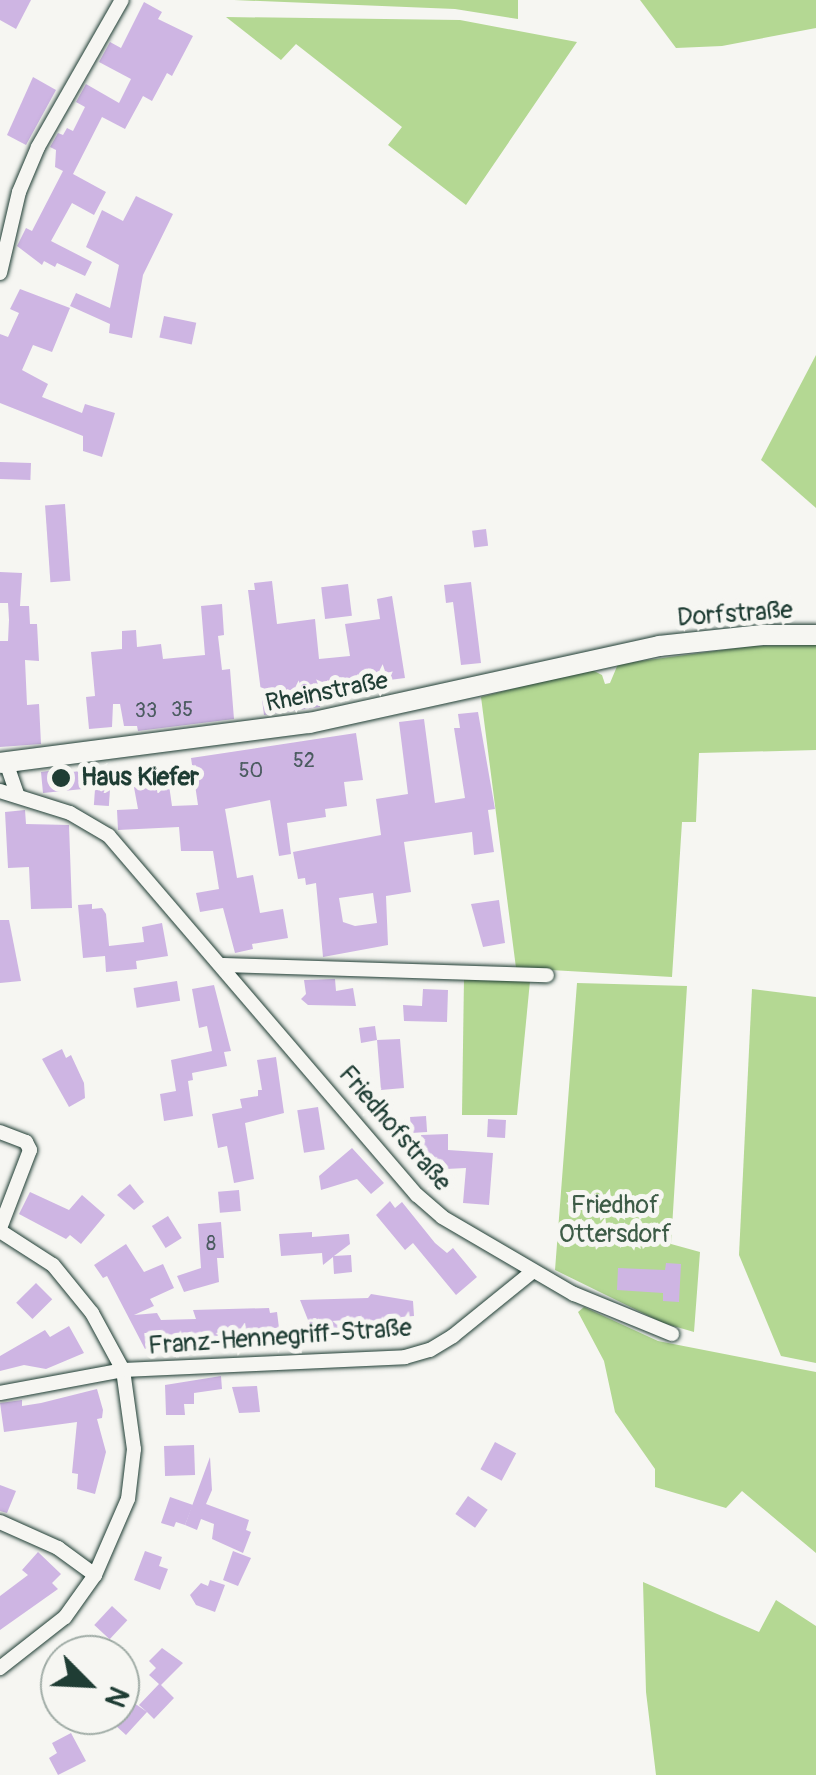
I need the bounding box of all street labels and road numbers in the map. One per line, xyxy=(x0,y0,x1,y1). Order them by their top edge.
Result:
street label: Dorfstraße xyxy=(676,596,794,634)
street label: Rheinstraße xyxy=(263,666,391,720)
street label: Friedhofstraße xyxy=(331,1060,457,1198)
street label: Franz-Hennegriff-Straße xyxy=(147,1314,413,1362)

